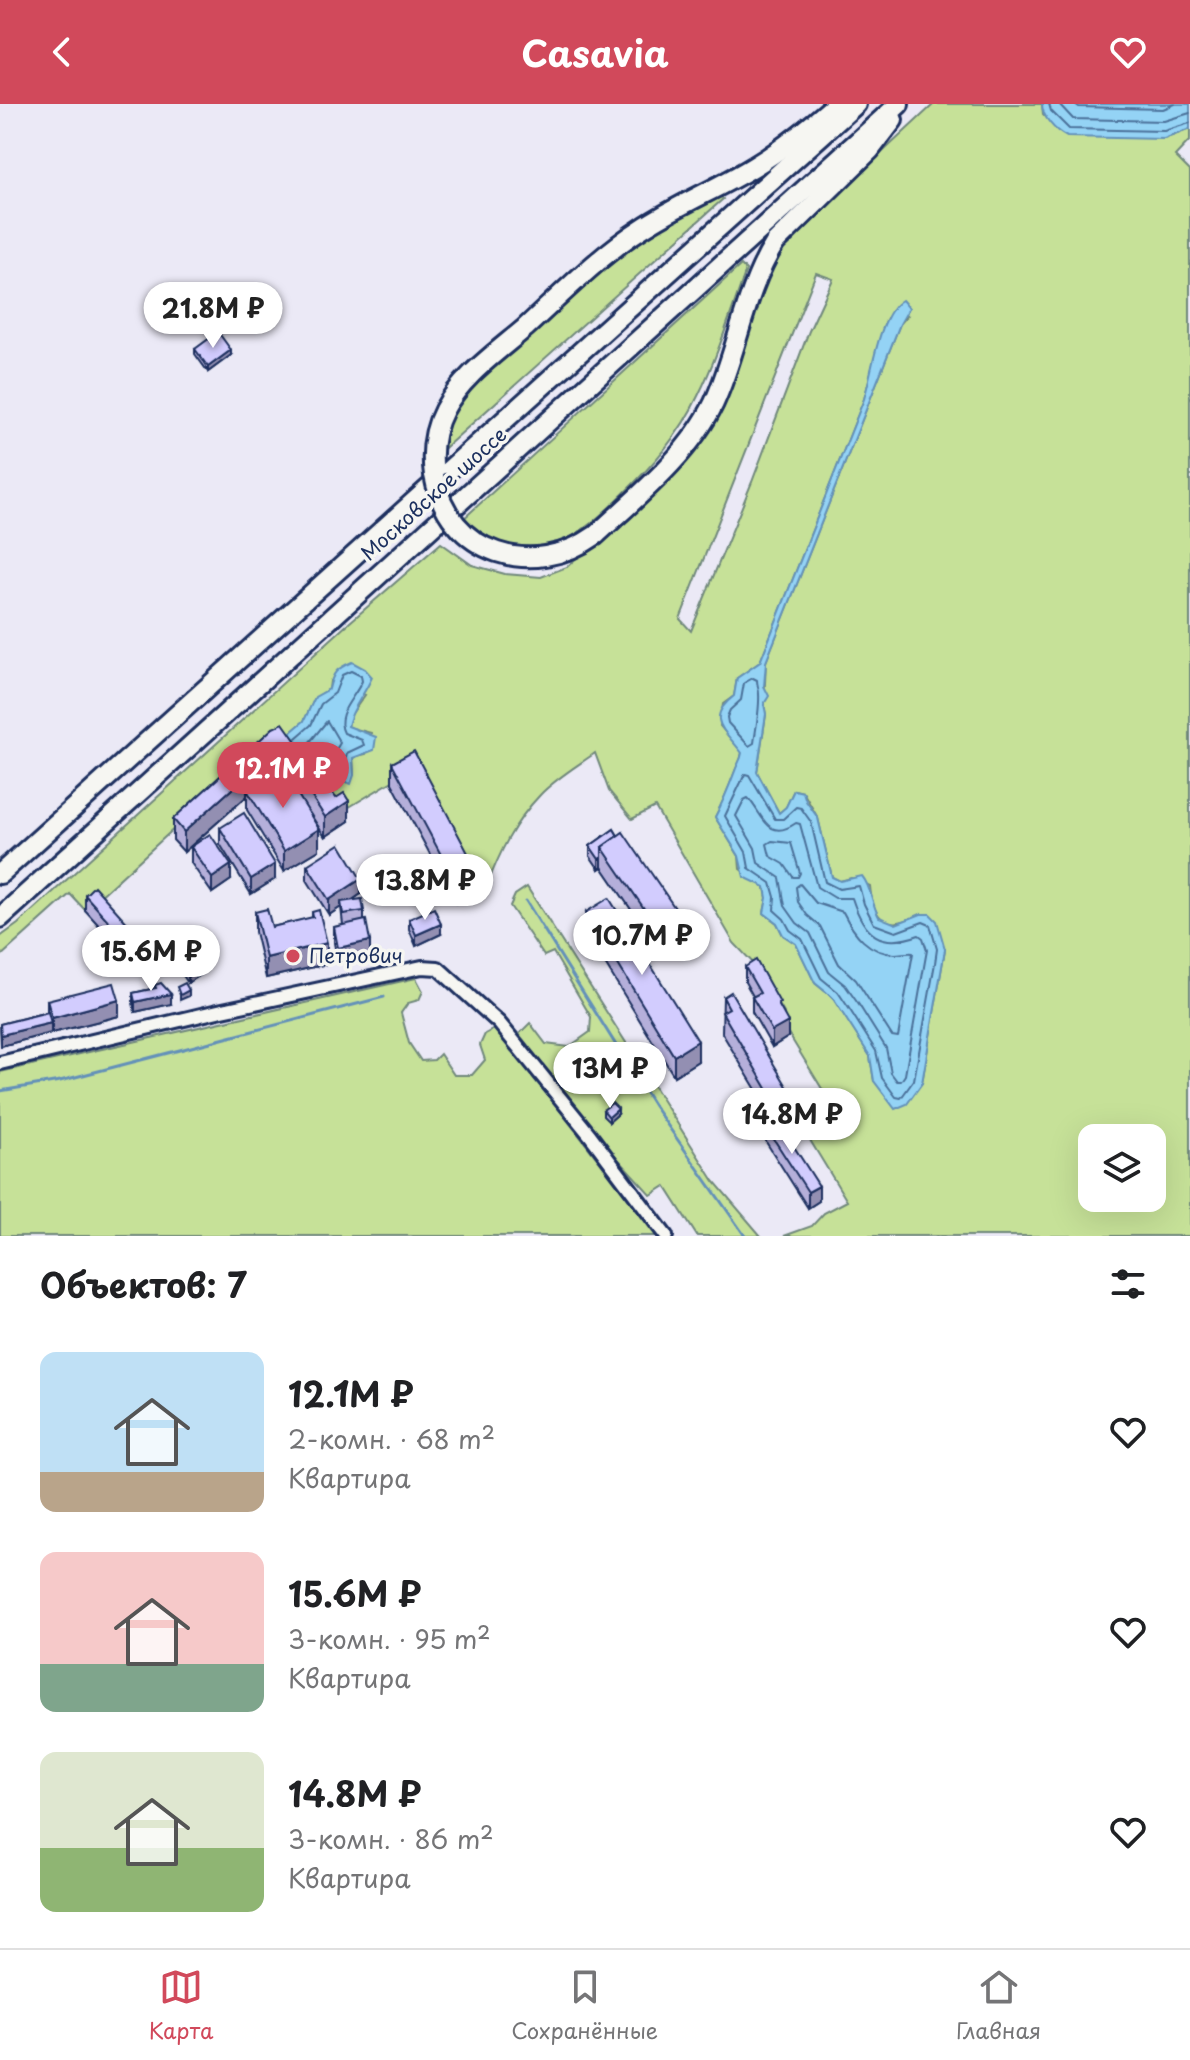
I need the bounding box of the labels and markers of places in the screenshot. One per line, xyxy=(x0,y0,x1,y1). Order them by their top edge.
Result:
pin: 21.8M ₽ xyxy=(139,282,287,350)
pin: 12.1M ₽ xyxy=(209,742,357,810)
pin: 13.8M ₽ xyxy=(351,854,499,922)
pin: 10.7M ₽ xyxy=(568,909,716,977)
pin: 15.6M ₽ xyxy=(77,925,225,993)
place label: Петрович xyxy=(309,940,403,970)
marker: Петрович xyxy=(284,947,302,965)
pin: 13M ₽ xyxy=(554,1042,666,1110)
pin: 14.8M ₽ xyxy=(718,1088,866,1156)

